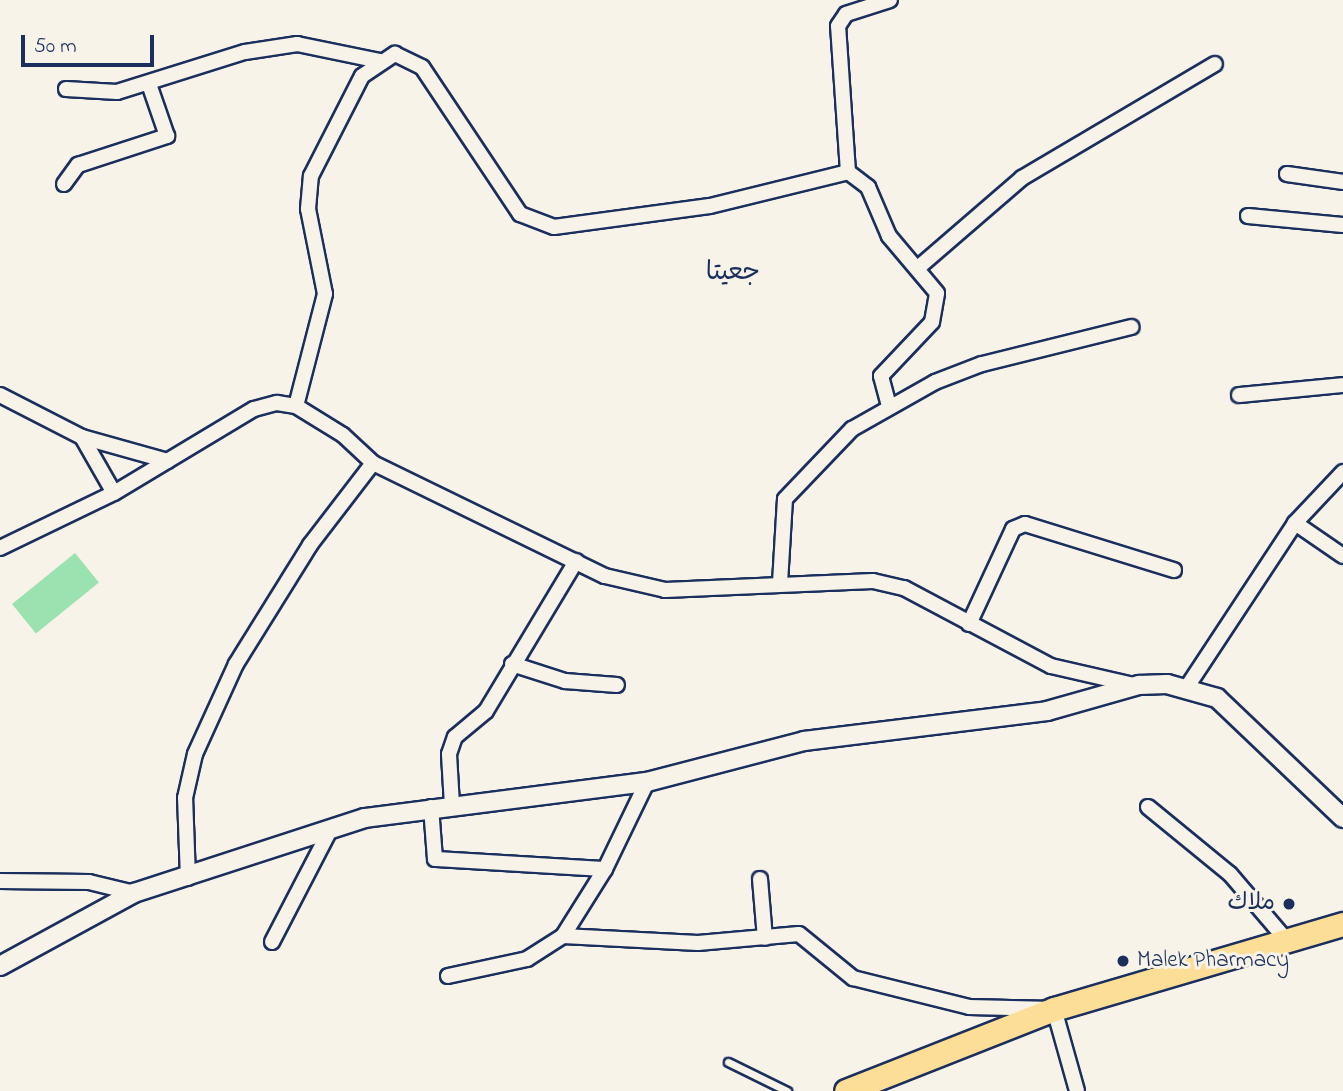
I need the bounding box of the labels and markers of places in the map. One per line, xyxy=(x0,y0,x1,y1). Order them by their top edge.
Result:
place label: ملاك xyxy=(1228,890,1275,918)
marker: ملاك xyxy=(1281,896,1297,912)
place label: Malek Pharmacy xyxy=(1137,947,1289,975)
marker: Malek Pharmacy xyxy=(1115,953,1131,969)

